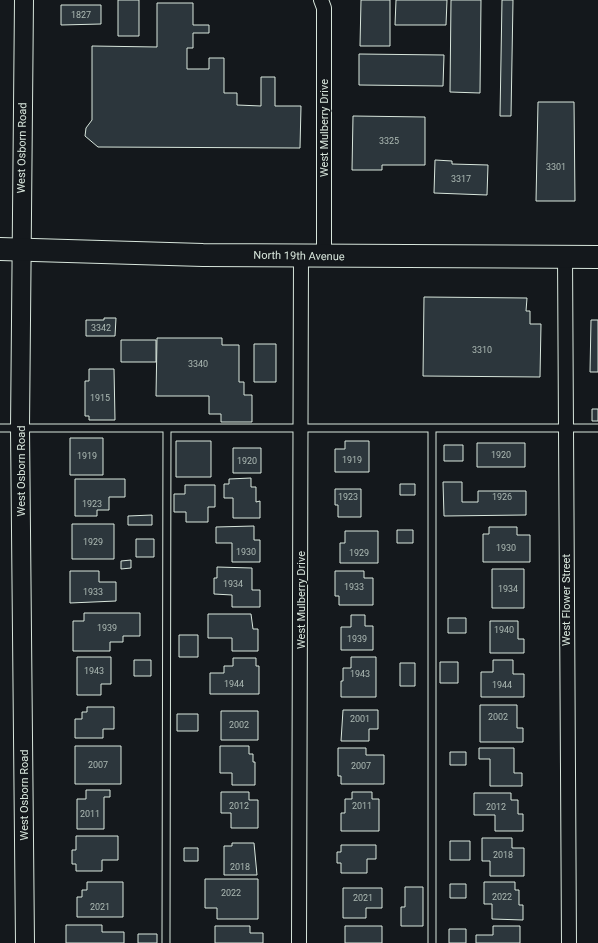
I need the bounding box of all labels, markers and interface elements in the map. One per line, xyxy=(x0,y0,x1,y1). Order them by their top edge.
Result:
house number: 1827 xyxy=(71,10,91,20)
street label: West Mulberry Drive xyxy=(318,79,331,177)
street label: West Osborn Road xyxy=(15,102,29,194)
house number: 3325 xyxy=(379,136,399,146)
house number: 3301 xyxy=(546,162,566,172)
house number: 3317 xyxy=(451,174,471,184)
street label: North 19th Avenue xyxy=(253,249,345,263)
house number: 3342 xyxy=(91,323,111,333)
house number: 3310 xyxy=(472,345,492,355)
house number: 3340 xyxy=(188,359,208,369)
house number: 1915 xyxy=(90,393,110,403)
street label: West Osborn Road xyxy=(15,426,28,516)
house number: 1920 xyxy=(491,450,511,460)
house number: 1919 xyxy=(77,451,97,461)
house number: 1919 xyxy=(342,455,362,465)
house number: 1920 xyxy=(237,456,257,466)
house number: 1923 xyxy=(338,492,358,502)
house number: 1926 xyxy=(492,492,512,502)
house number: 1923 xyxy=(82,499,102,509)
house number: 1929 xyxy=(83,537,103,547)
house number: 1930 xyxy=(496,543,516,553)
house number: 1930 xyxy=(236,547,256,557)
house number: 1929 xyxy=(349,548,369,558)
street label: West Mulberry Drive xyxy=(295,551,308,649)
street label: West Flower Street xyxy=(560,554,573,646)
house number: 1934 xyxy=(223,579,243,589)
house number: 1933 xyxy=(344,582,364,592)
house number: 1934 xyxy=(498,584,518,594)
house number: 1933 xyxy=(83,587,103,597)
house number: 1939 xyxy=(97,623,117,633)
house number: 1940 xyxy=(494,625,514,635)
house number: 1939 xyxy=(347,634,367,644)
house number: 1943 xyxy=(84,666,104,676)
house number: 1943 xyxy=(350,669,370,679)
house number: 1944 xyxy=(224,679,244,689)
house number: 1944 xyxy=(492,680,512,690)
house number: 2002 xyxy=(488,712,508,722)
house number: 2001 xyxy=(350,714,370,724)
house number: 2002 xyxy=(229,720,249,730)
street label: West Osborn Road xyxy=(18,750,31,840)
house number: 2007 xyxy=(88,760,108,770)
house number: 2007 xyxy=(351,761,371,771)
house number: 2012 xyxy=(229,801,249,811)
house number: 2011 xyxy=(352,801,372,811)
house number: 2012 xyxy=(486,802,506,812)
house number: 2011 xyxy=(80,809,100,819)
house number: 2018 xyxy=(493,850,513,860)
house number: 2018 xyxy=(230,862,250,872)
house number: 2022 xyxy=(221,888,241,898)
house number: 2022 xyxy=(492,892,512,902)
house number: 2021 xyxy=(353,893,373,903)
house number: 2021 xyxy=(90,902,110,912)

